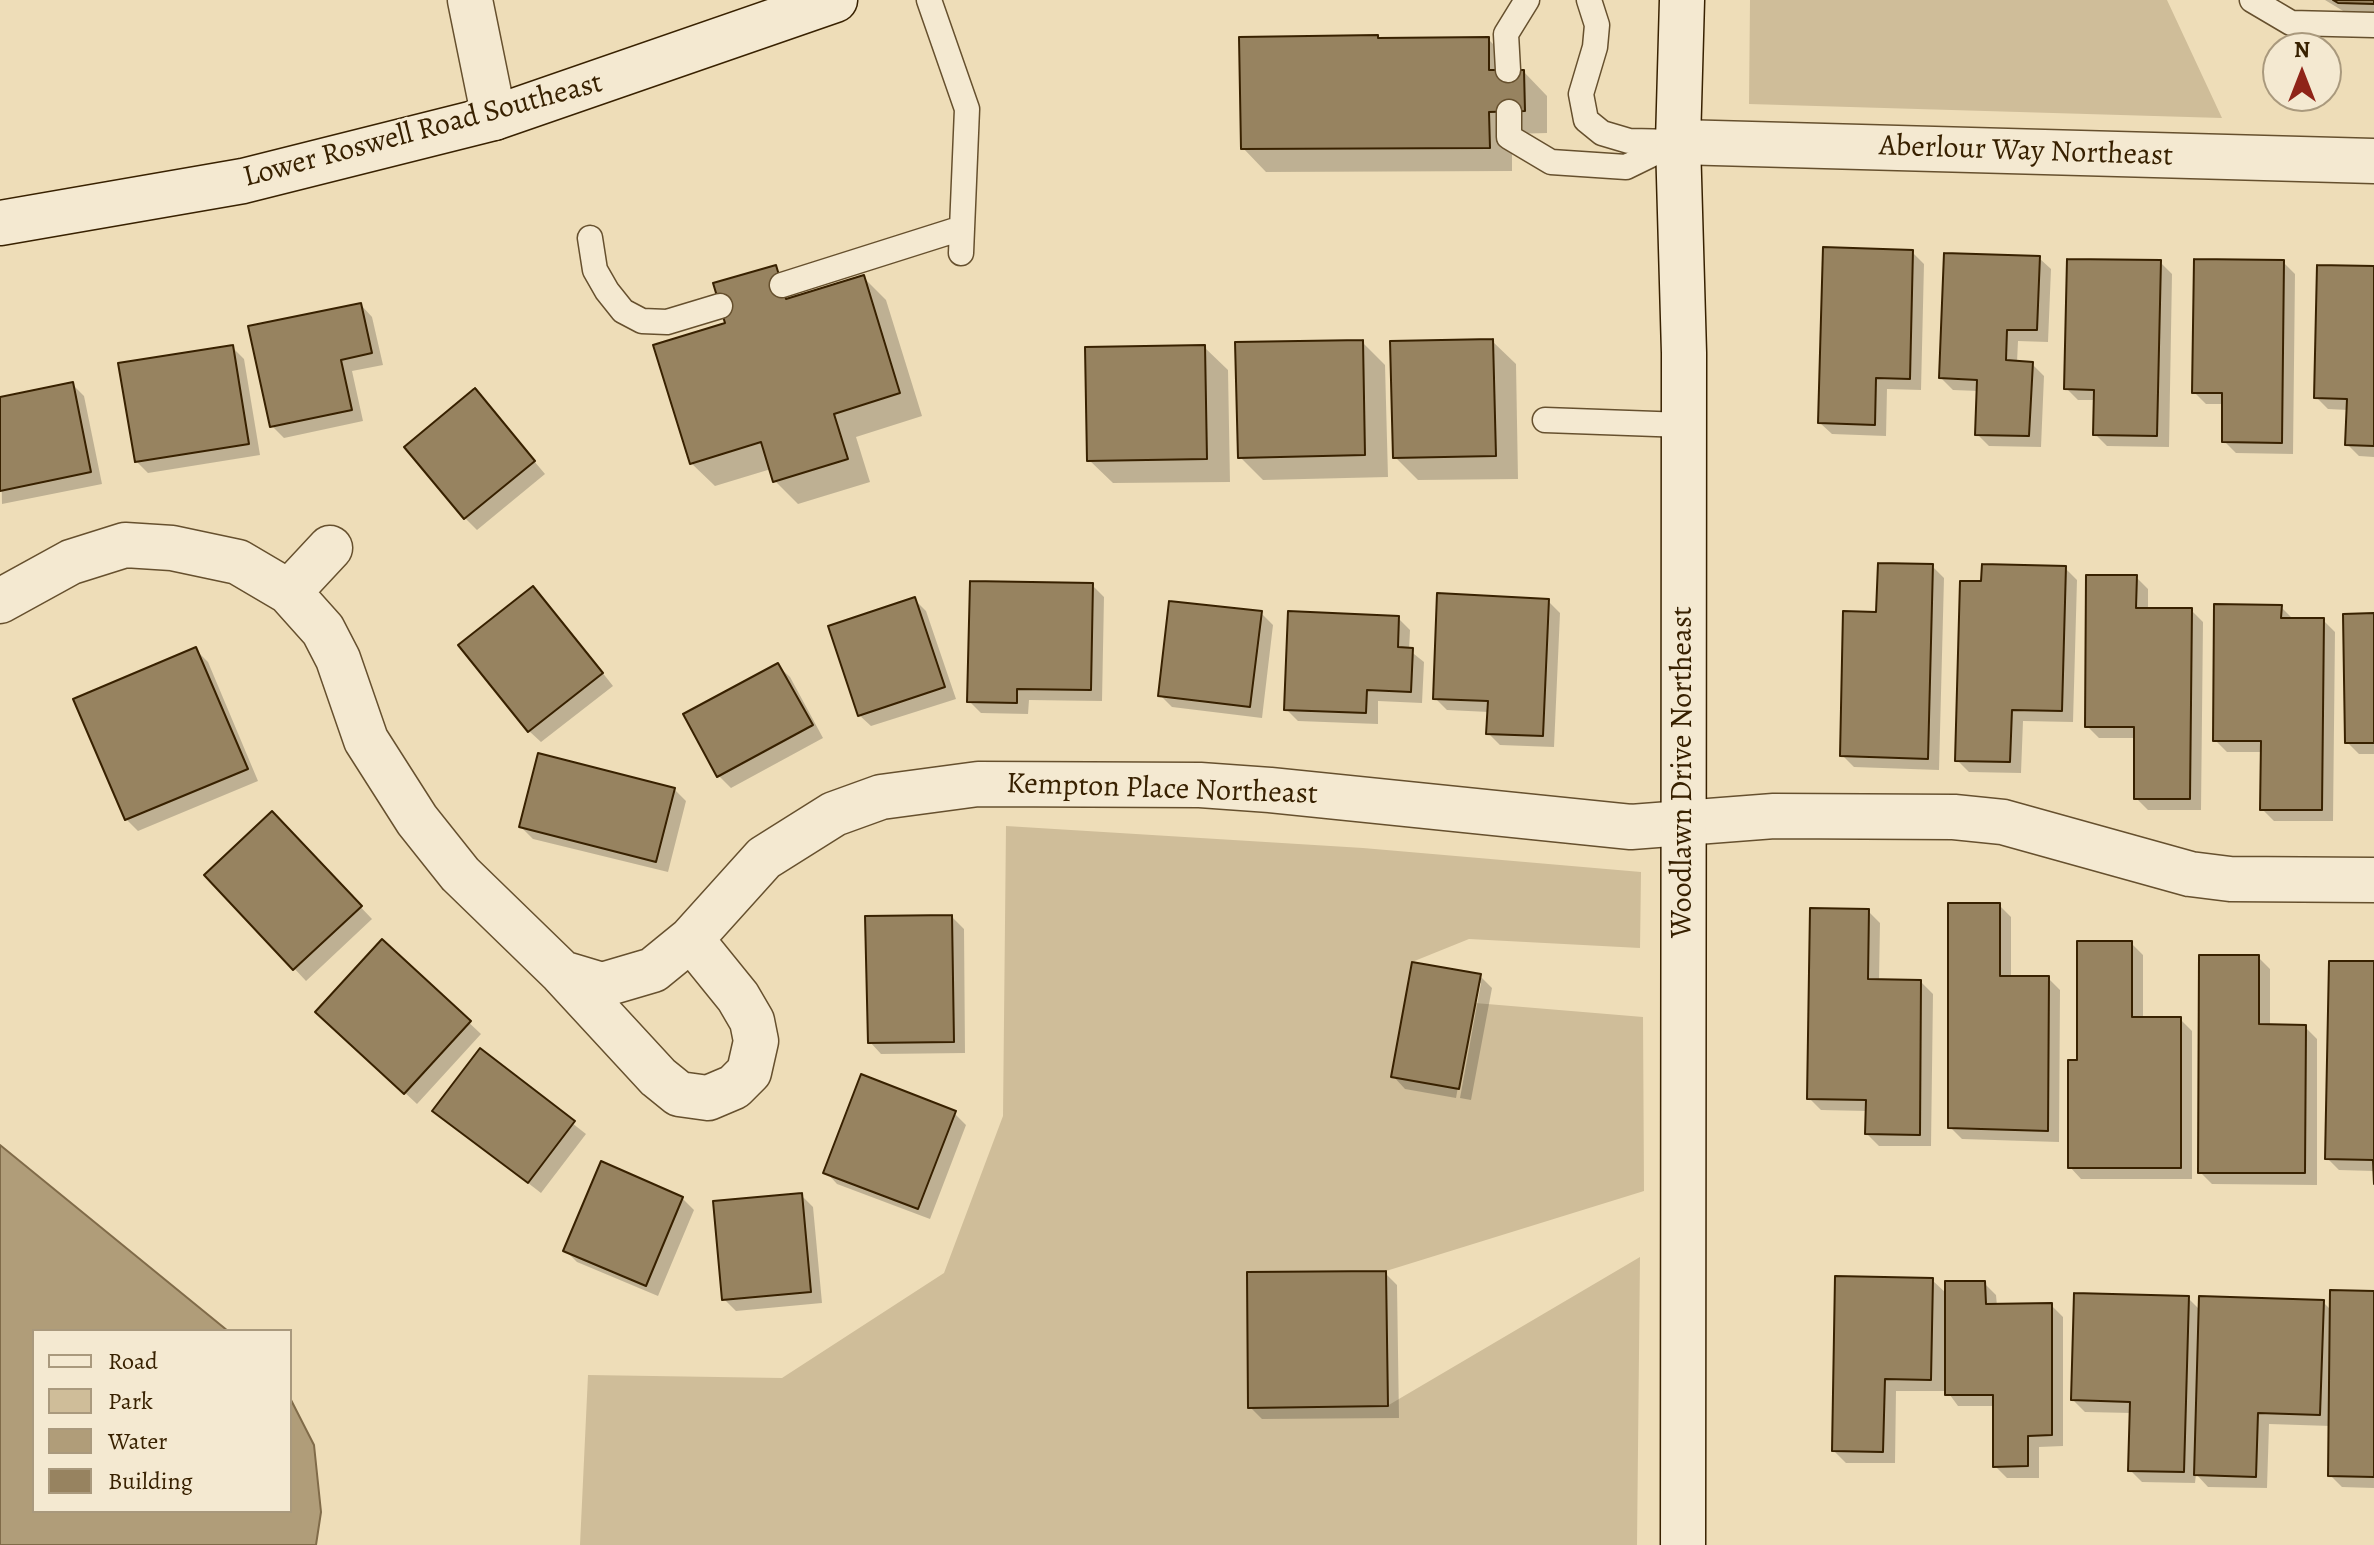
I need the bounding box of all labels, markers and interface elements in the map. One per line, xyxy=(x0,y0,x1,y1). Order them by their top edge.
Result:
north arrow xyxy=(2262,32,2342,112)
text: N xyxy=(2294,35,2310,65)
street label: Lower Roswell Road Southeast xyxy=(239,66,607,196)
street label: Aberlour Way Northeast xyxy=(1878,129,2174,175)
street label: Woodlawn Drive Northeast xyxy=(1666,606,1702,938)
street label: Kempton Place Northeast xyxy=(1006,767,1318,813)
legend xyxy=(32,1329,292,1513)
text: Road xyxy=(108,1345,158,1377)
text: Park xyxy=(108,1385,153,1417)
text: Water xyxy=(108,1425,168,1457)
text: Building xyxy=(108,1465,193,1497)

